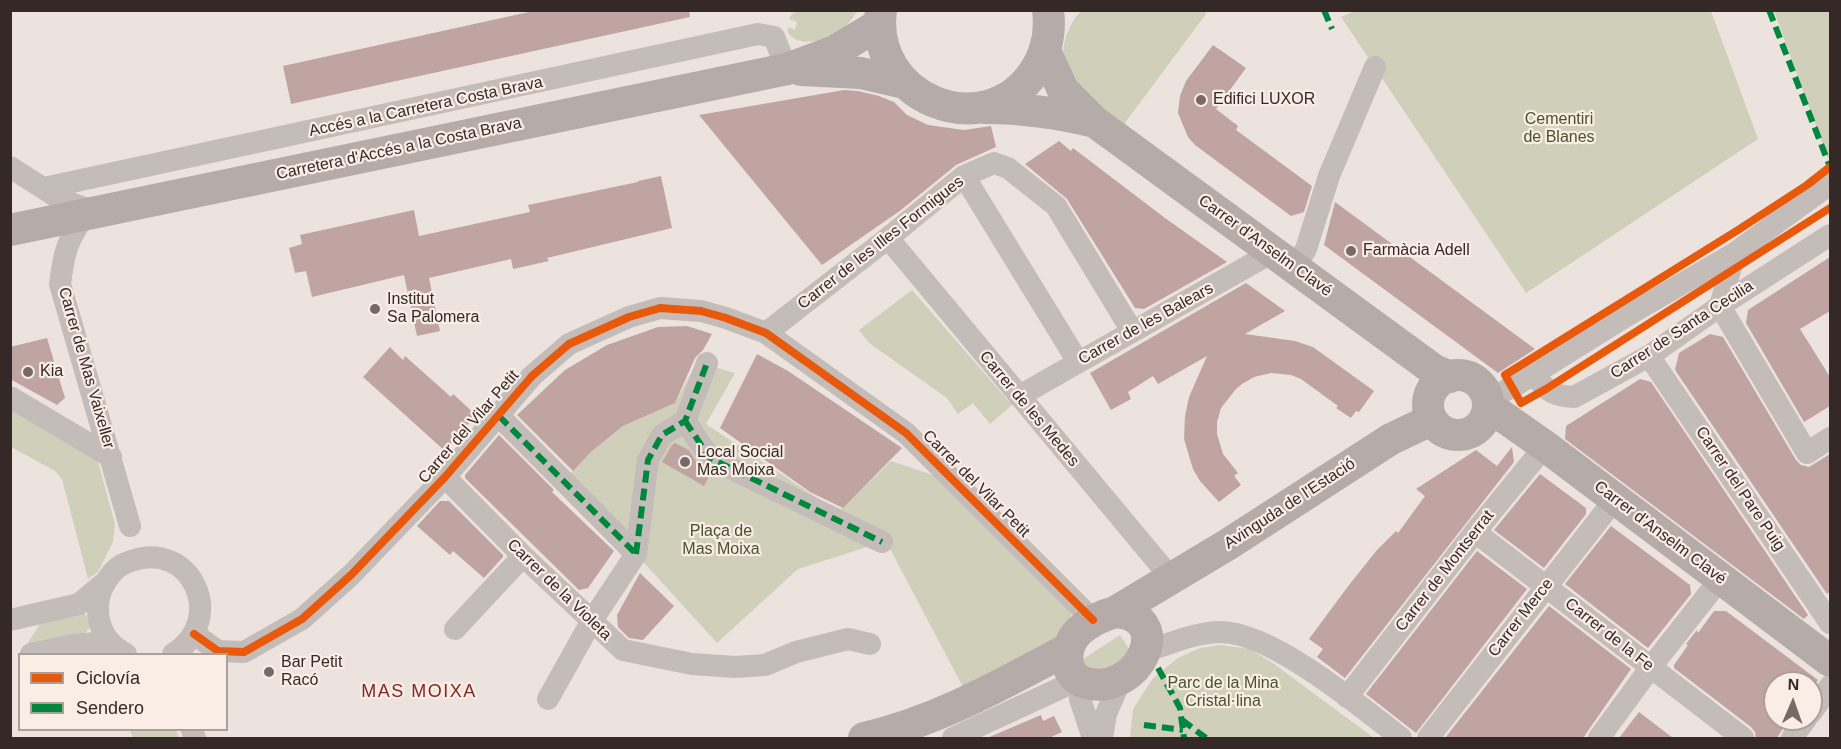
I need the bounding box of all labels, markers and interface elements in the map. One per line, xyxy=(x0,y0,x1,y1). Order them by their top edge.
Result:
street label: Accés a la Carretera Costa Brava xyxy=(307,73,545,141)
place label: Edifici LUXOR xyxy=(1213,90,1315,110)
marker: Edifici LUXOR xyxy=(1194,93,1208,107)
park label: Cementiri de Blanes xyxy=(1523,110,1595,148)
street label: Carretera d'Accés a la Costa Brava xyxy=(275,114,523,184)
street label: Carrer de les Illes Formigues xyxy=(794,172,968,314)
street label: Carrer d'Anselm Clavé xyxy=(1194,191,1336,301)
place label: Farmàcia Adell xyxy=(1363,241,1470,261)
marker: Farmàcia Adell xyxy=(1344,244,1358,258)
street label: Carrer de Santa Cecilia xyxy=(1607,277,1757,383)
street label: Carrer de les Balears xyxy=(1075,279,1217,369)
street label: Carrer de Mas Vaixeller xyxy=(54,285,118,451)
place label: Institut Sa Palomera xyxy=(387,290,479,328)
marker: Institut Sa Palomera xyxy=(368,302,382,316)
street label: Carrer de les Medes xyxy=(975,347,1083,471)
place label: Kia xyxy=(40,362,63,382)
marker: Kia xyxy=(21,365,35,379)
street label: Carrer del Vilar Petit xyxy=(415,366,523,488)
street label: Carrer del Pare Puig xyxy=(1691,423,1789,555)
street label: Carrer del Vilar Petit xyxy=(918,426,1034,542)
place label: Local Social Mas Moixa xyxy=(697,443,783,481)
marker: Local Social Mas Moixa xyxy=(678,455,692,469)
street label: Avinguda de l'Estació xyxy=(1221,455,1359,553)
street label: Carrer d'Anselm Clavé xyxy=(1590,477,1730,589)
street label: Carrer de Montserrat xyxy=(1392,507,1498,635)
park label: Plaça de Mas Moixa xyxy=(682,522,760,560)
street label: Carrer de la Violeta xyxy=(503,535,615,645)
street label: Carrer Merce xyxy=(1484,575,1558,661)
street label: Carrer de la Fe xyxy=(1561,594,1657,676)
legend xyxy=(18,653,228,731)
place label: Bar Petit Racó xyxy=(281,653,342,691)
marker: Bar Petit Racó xyxy=(262,665,276,679)
text: Ciclovía xyxy=(76,668,140,688)
north arrow xyxy=(1763,671,1823,731)
park label: Parc de la Mina Cristal·lina xyxy=(1167,674,1279,712)
text: N xyxy=(1788,676,1800,693)
district label: MAS MOIXA xyxy=(361,681,477,703)
text: Sendero xyxy=(76,698,144,718)

